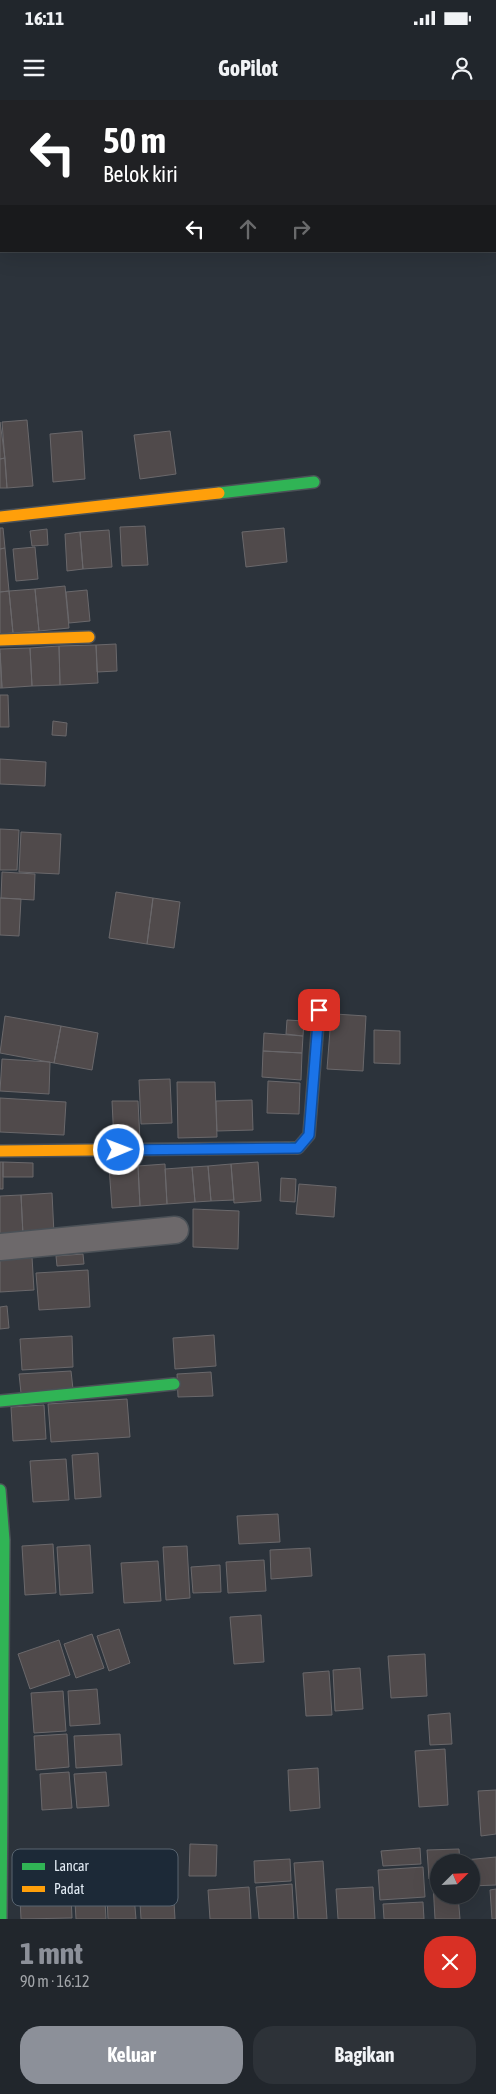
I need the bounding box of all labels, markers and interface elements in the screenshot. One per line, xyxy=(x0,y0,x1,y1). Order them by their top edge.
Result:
text: 16:11 xyxy=(25,7,64,29)
icon: menu xyxy=(20,54,48,82)
icon: person xyxy=(448,54,476,82)
text: GoPilot xyxy=(218,55,278,81)
icon: left xyxy=(20,120,85,185)
text: 50 m xyxy=(103,120,166,160)
text: Belok kiri xyxy=(103,161,178,187)
icon: left xyxy=(181,215,209,243)
icon: ahead xyxy=(234,215,262,243)
icon: right xyxy=(287,215,315,243)
pin xyxy=(298,989,340,1031)
icon: arrive xyxy=(305,996,333,1024)
position arrow xyxy=(92,1123,144,1175)
legend xyxy=(12,1849,178,1906)
north arrow xyxy=(430,1854,480,1904)
map controls xyxy=(430,1854,480,1904)
text: Lancar xyxy=(54,1858,89,1874)
text: Padat xyxy=(54,1881,84,1897)
text: 1 mnt xyxy=(20,1936,83,1970)
button: close xyxy=(424,1936,476,1988)
text: 90 m · 16:12 xyxy=(20,1972,90,1990)
button: Keluar xyxy=(20,2026,243,2084)
button: Bagikan xyxy=(253,2026,476,2084)

